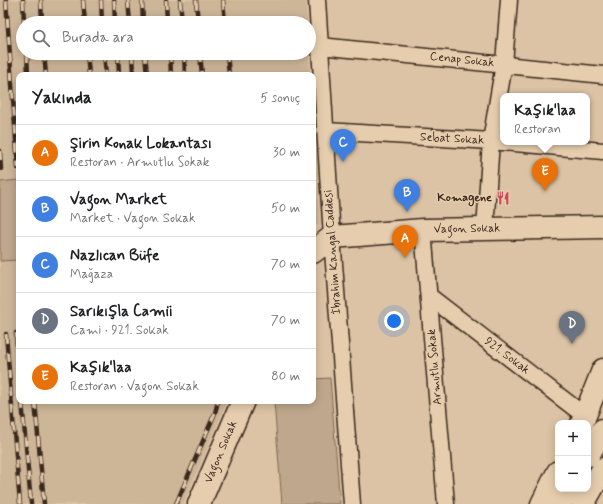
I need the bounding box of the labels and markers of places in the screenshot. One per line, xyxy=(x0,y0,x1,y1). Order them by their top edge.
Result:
pin: C xyxy=(330,129,356,162)
pin: E xyxy=(532,158,558,191)
pin: B xyxy=(394,179,420,212)
place label: Komagene xyxy=(437,190,492,207)
restaurant icon: Komagene xyxy=(495,190,511,206)
pin: A xyxy=(392,225,418,258)
pin: D xyxy=(559,311,585,344)

